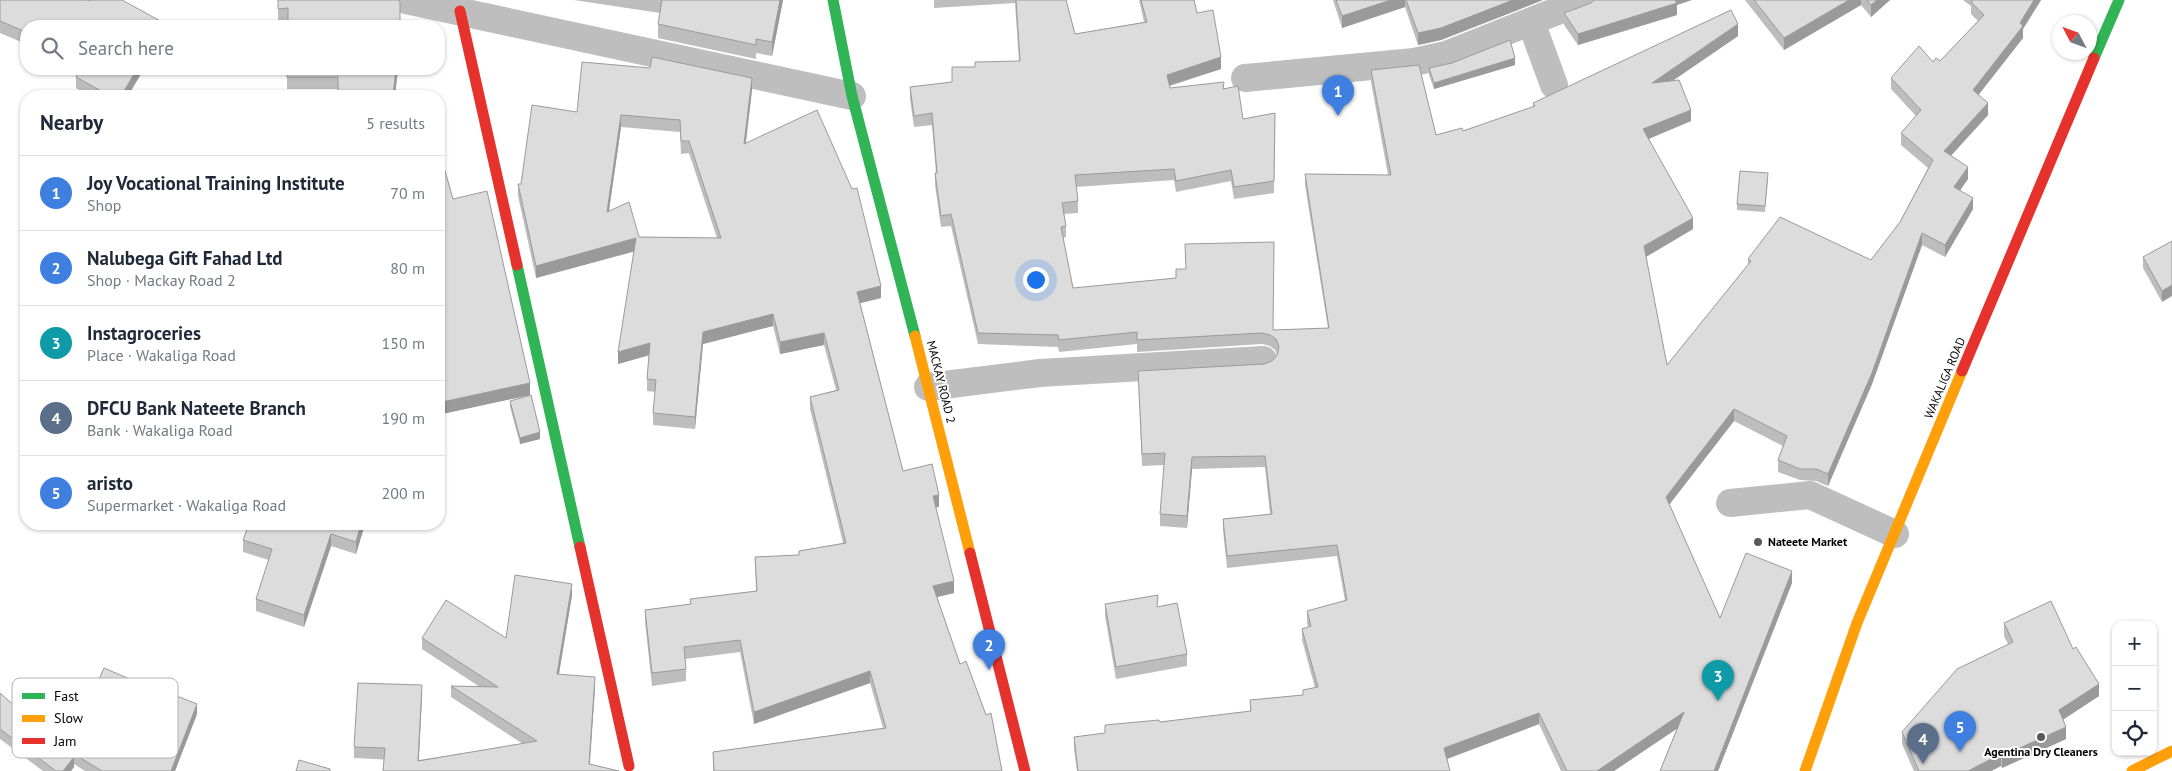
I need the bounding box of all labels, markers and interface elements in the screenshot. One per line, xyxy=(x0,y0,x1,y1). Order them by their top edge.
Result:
north arrow xyxy=(2052,15,2097,60)
search box xyxy=(20,20,445,75)
icon: search xyxy=(38,34,66,62)
text: Search here xyxy=(78,36,174,60)
pin: 1 xyxy=(1322,75,1354,116)
text: Nearby xyxy=(40,109,103,136)
text: 5 results xyxy=(366,113,425,133)
text: Joy Vocational Training Institute xyxy=(87,171,345,195)
text: 1 xyxy=(51,183,61,203)
text: 70 m xyxy=(390,183,425,203)
text: Shop xyxy=(87,195,121,215)
text: Nalubega Gift Fahad Ltd xyxy=(87,246,283,270)
text: 2 xyxy=(51,258,61,278)
text: 80 m xyxy=(390,258,425,278)
your location xyxy=(1023,267,1049,293)
text: Shop · Mackay Road 2 xyxy=(87,270,236,290)
text: Instagroceries xyxy=(87,321,201,345)
text: 3 xyxy=(51,333,61,353)
text: 150 m xyxy=(382,333,425,353)
street label: WAKALIGA ROAD xyxy=(1921,335,1968,421)
street label: MACKAY ROAD 2 xyxy=(924,339,959,425)
text: Place · Wakaliga Road xyxy=(87,345,236,365)
text: DFCU Bank Nateete Branch xyxy=(87,396,306,420)
text: 4 xyxy=(51,408,61,428)
text: 190 m xyxy=(382,408,425,428)
text: Bank · Wakaliga Road xyxy=(87,420,233,440)
text: aristo xyxy=(87,471,133,495)
text: 5 xyxy=(51,483,61,503)
text: 200 m xyxy=(382,483,425,503)
text: Supermarket · Wakaliga Road xyxy=(87,495,286,515)
place label: Nateete Market xyxy=(1768,534,1848,549)
marker: Nateete Market xyxy=(1752,536,1764,548)
map controls xyxy=(2112,621,2157,756)
button: + xyxy=(2112,621,2157,666)
pin: 2 xyxy=(973,629,1005,670)
pin: 3 xyxy=(1702,660,1734,701)
button: − xyxy=(2112,666,2157,711)
legend xyxy=(12,678,178,758)
text: Fast xyxy=(54,687,79,705)
text: Slow xyxy=(54,709,84,727)
pin: 5 xyxy=(1944,711,1976,752)
button: locate xyxy=(2112,711,2157,756)
pin: 4 xyxy=(1907,723,1939,764)
marker: Agentina Dry Cleaners xyxy=(2035,731,2047,743)
text: Jam xyxy=(53,732,76,750)
place label: Agentina Dry Cleaners xyxy=(1984,744,2098,759)

